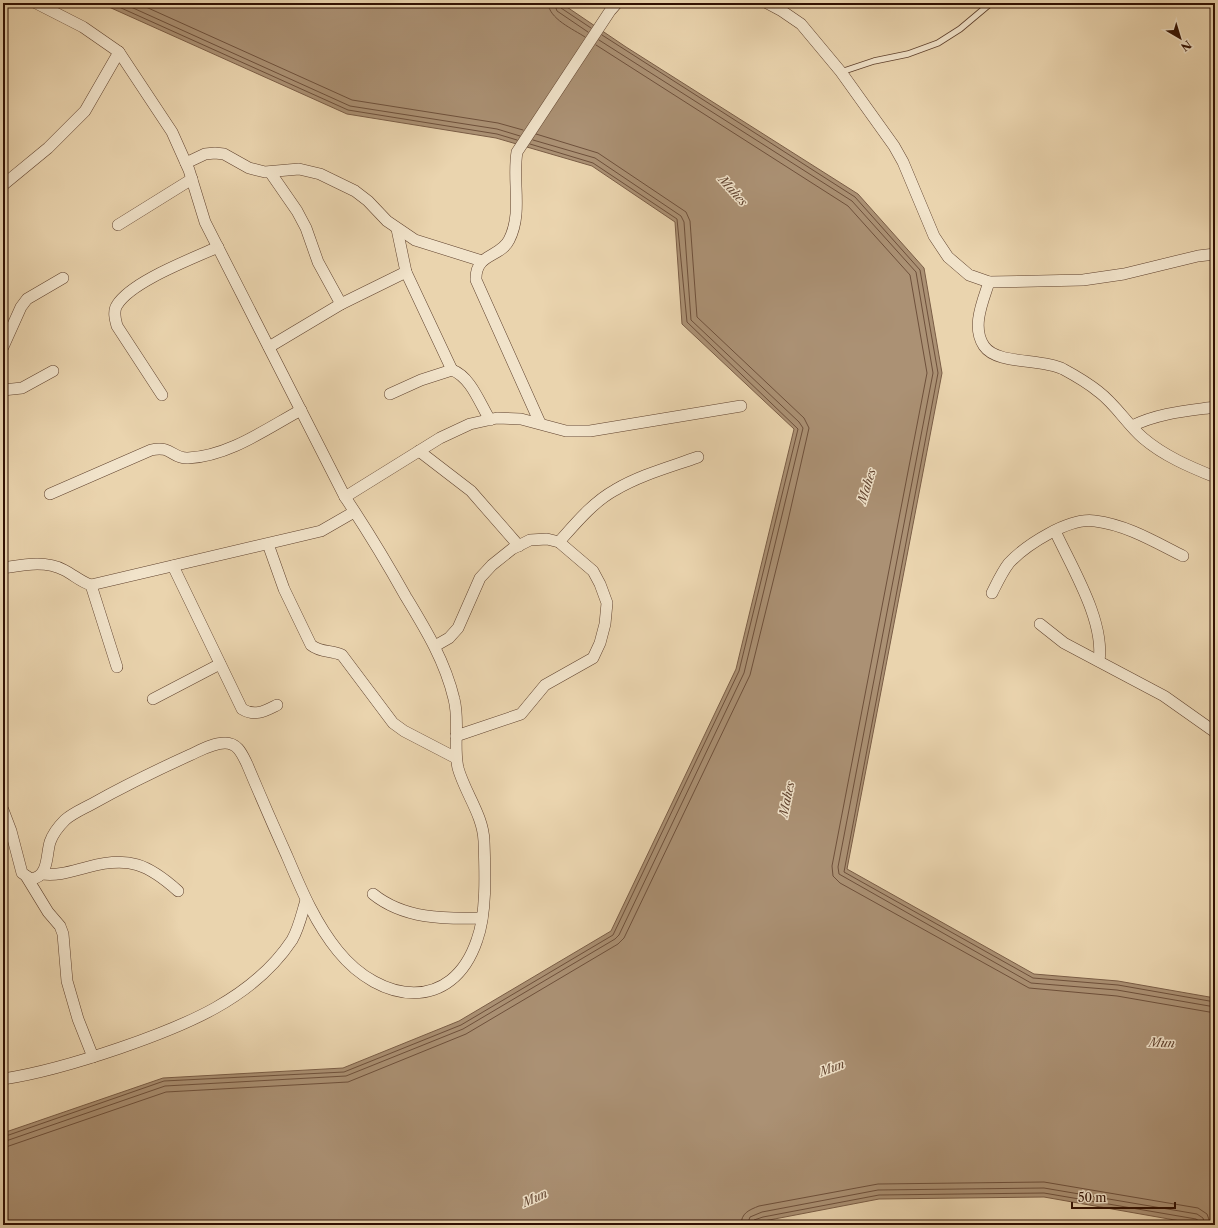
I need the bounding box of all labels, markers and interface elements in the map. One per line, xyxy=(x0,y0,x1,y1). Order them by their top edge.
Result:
north arrow xyxy=(1160,18,1200,58)
text: N xyxy=(1178,37,1194,55)
water label: Mahes xyxy=(714,171,751,210)
water label: Mahes xyxy=(854,466,879,507)
water label: Mahes xyxy=(775,779,798,820)
water label: Mun xyxy=(1147,1034,1175,1050)
water label: Mun xyxy=(815,1056,847,1080)
scale bar xyxy=(1072,1184,1175,1210)
water label: Mun xyxy=(518,1185,550,1210)
text: 50 m xyxy=(1078,1190,1107,1205)

